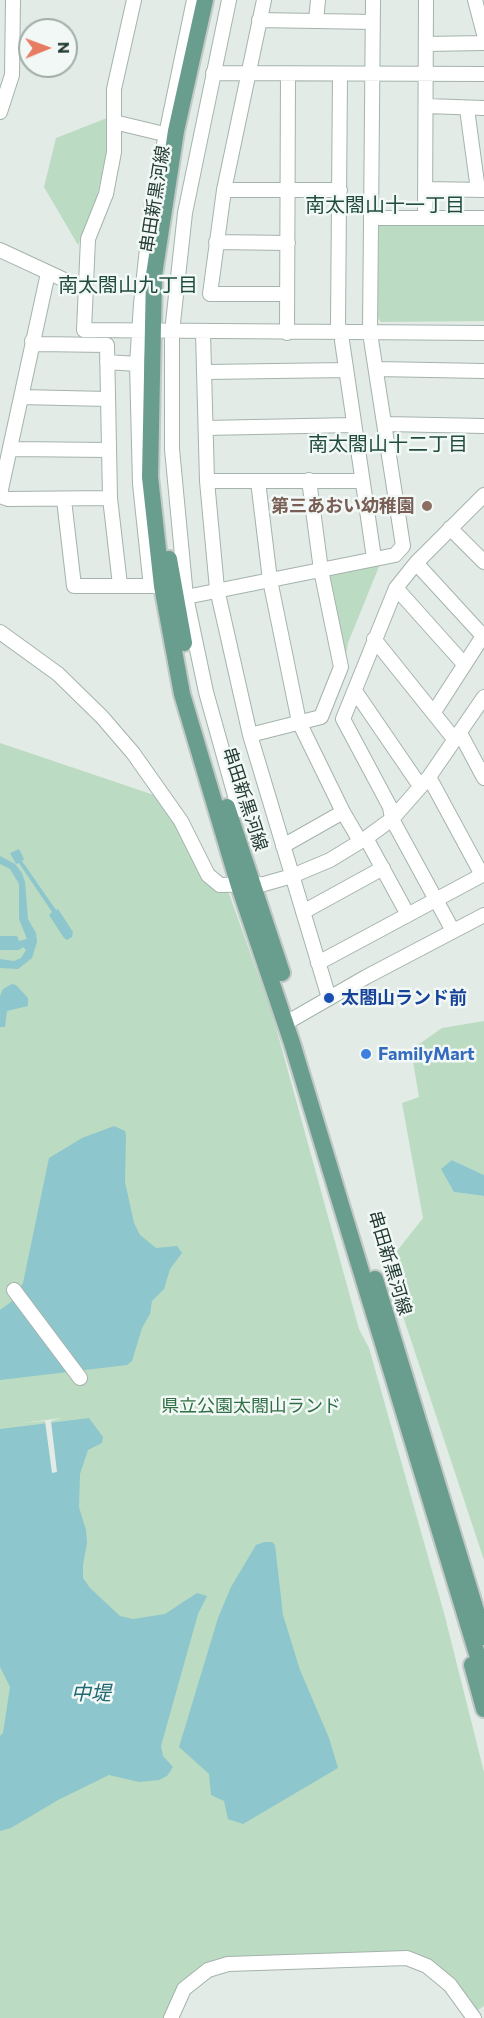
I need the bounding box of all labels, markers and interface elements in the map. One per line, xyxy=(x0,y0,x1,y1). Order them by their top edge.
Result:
north arrow xyxy=(18,18,78,78)
text: N xyxy=(55,42,74,54)
street label: 串田新黒河線 xyxy=(136,144,174,254)
district label: 南太閤山十一丁目 xyxy=(305,193,465,217)
district label: 南太閤山九丁目 xyxy=(58,273,198,297)
district label: 南太閤山十二丁目 xyxy=(308,432,468,456)
place label: 第三あおい幼稚園 xyxy=(271,495,415,517)
marker: 第三あおい幼稚園 xyxy=(420,499,434,513)
street label: 串田新黒河線 xyxy=(218,744,272,854)
place label: 太閤山ランド前 xyxy=(341,987,467,1009)
marker: 太閤山ランド前 xyxy=(322,991,336,1005)
place label: FamilyMart xyxy=(378,1043,475,1065)
marker: FamilyMart xyxy=(359,1047,373,1061)
street label: 串田新黒河線 xyxy=(364,1208,416,1318)
park label: 県立公園太閤山ランド xyxy=(161,1395,341,1417)
water label: 中堤 xyxy=(71,1681,111,1705)

